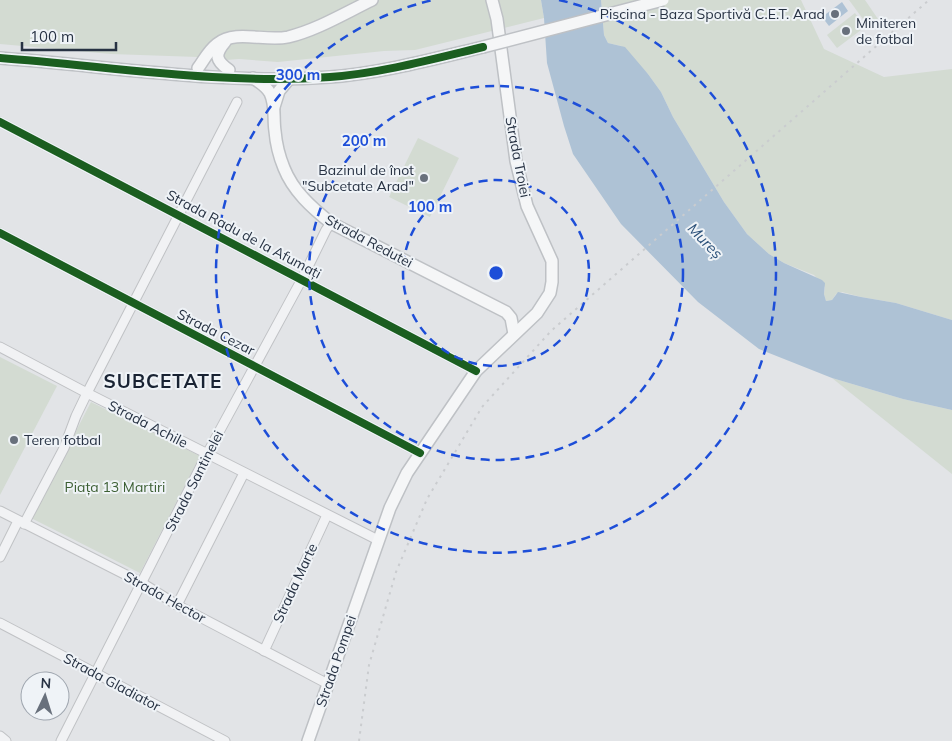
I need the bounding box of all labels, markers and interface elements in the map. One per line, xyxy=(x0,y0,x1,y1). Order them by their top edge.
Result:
place label: Piscina - Baza Sportivă C.E.T. Arad xyxy=(600,5,825,23)
marker: Piscina - Baza Sportivă C.E.T. Arad xyxy=(829,8,841,20)
place label: Miniteren de fotbal xyxy=(856,14,916,48)
scale bar xyxy=(22,20,116,52)
marker: Miniteren de fotbal xyxy=(840,25,852,37)
text: 100 m xyxy=(30,27,74,46)
text: 300 m xyxy=(276,65,320,84)
street label: Strada Troiei xyxy=(501,115,535,199)
text: 200 m xyxy=(342,131,386,150)
place label: Bazinul de înot "Subcetate Arad" xyxy=(302,161,414,195)
marker: Bazinul de înot "Subcetate Arad" xyxy=(418,172,430,184)
street label: Strada Radu de la Afumați xyxy=(164,186,324,282)
text: 100 m xyxy=(408,197,452,216)
street label: Strada Redutei xyxy=(322,210,416,272)
water label: Mureș xyxy=(684,219,727,263)
centre of rings xyxy=(487,264,505,282)
street label: Strada Cezar xyxy=(174,305,259,360)
district label: SUBCETATE xyxy=(104,369,222,393)
street label: Strada Achile xyxy=(105,396,191,452)
street label: Strada Santinelei xyxy=(161,427,227,535)
place label: Teren fotbal xyxy=(24,431,101,449)
marker: Teren fotbal xyxy=(8,434,20,446)
park label: Piața 13 Martiri xyxy=(65,478,165,496)
street label: Strada Marte xyxy=(269,540,321,626)
street label: Strada Hector xyxy=(121,567,210,627)
street label: Strada Pompei xyxy=(312,613,360,709)
street label: Strada Gladiator xyxy=(60,649,164,716)
north arrow xyxy=(20,671,70,721)
text: N xyxy=(40,674,52,692)

